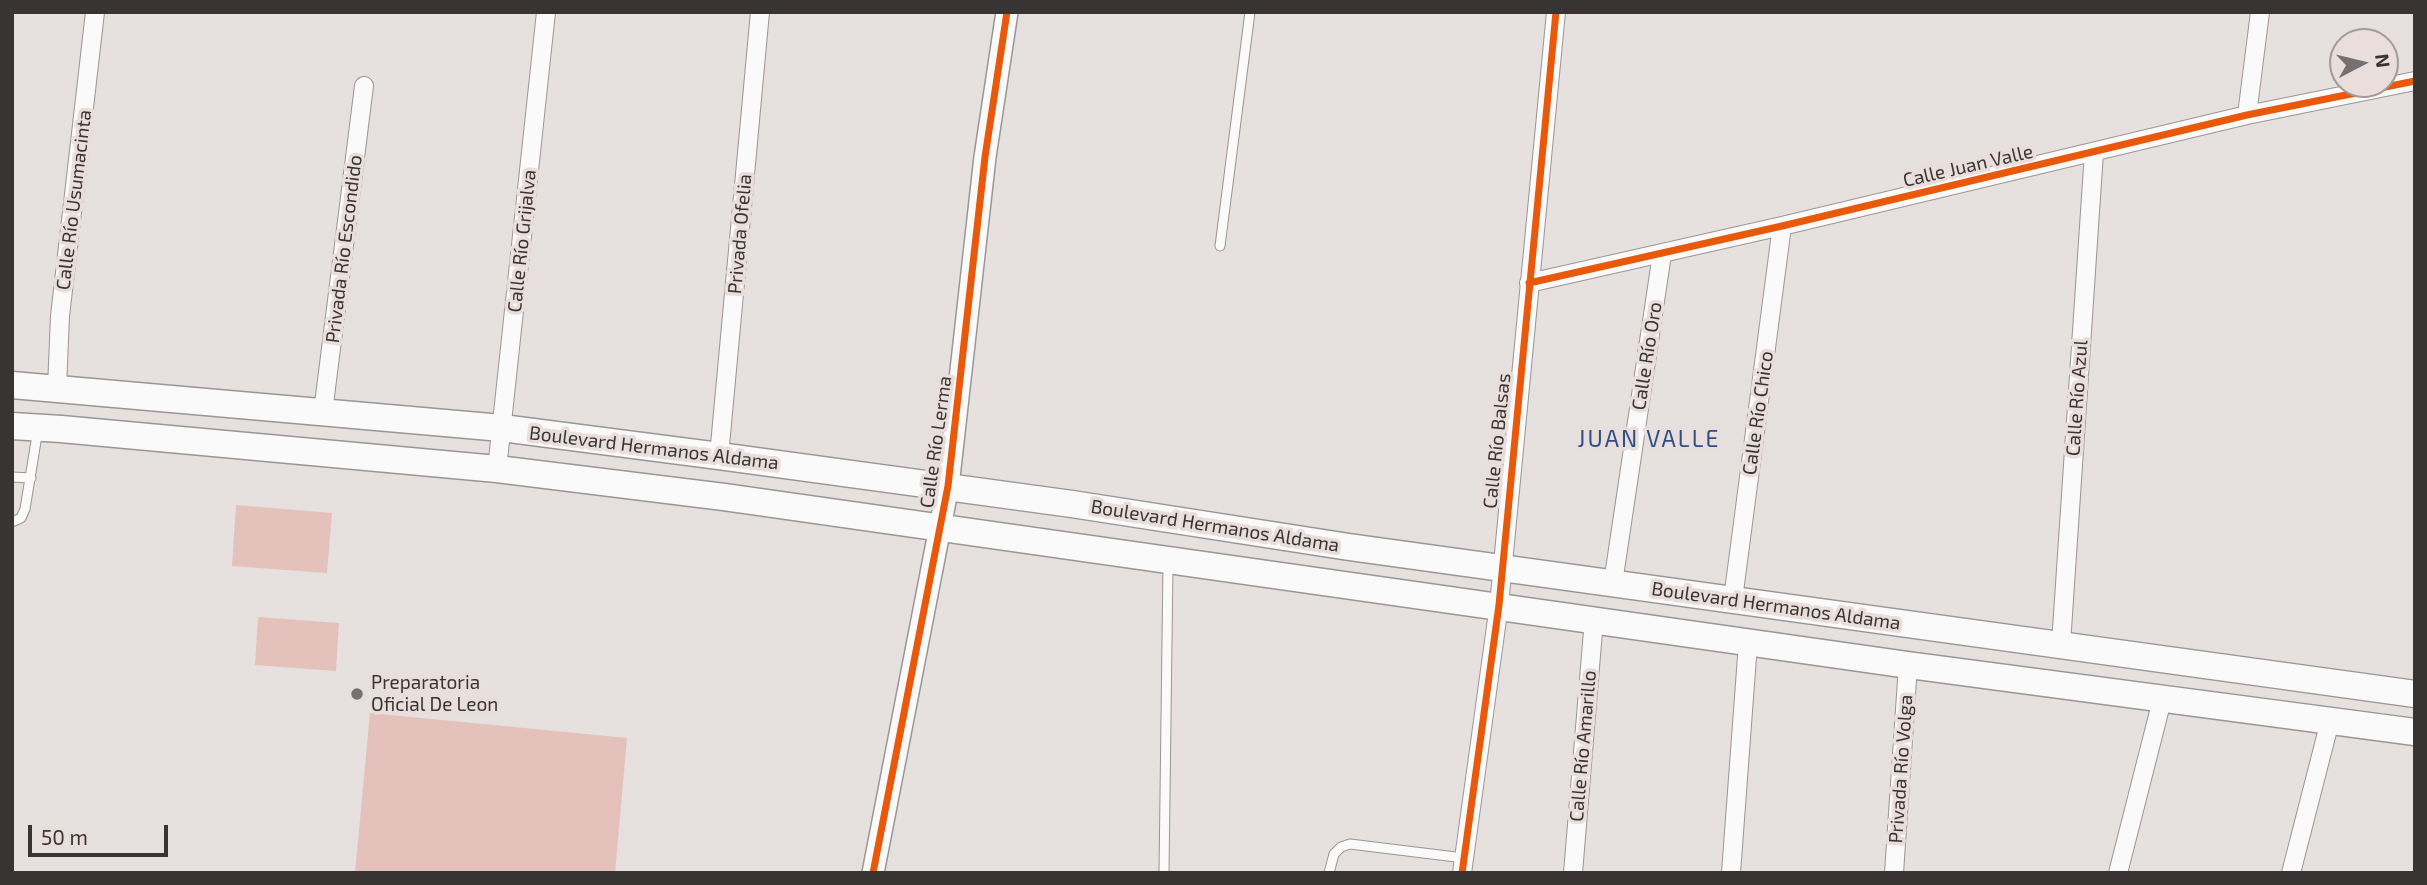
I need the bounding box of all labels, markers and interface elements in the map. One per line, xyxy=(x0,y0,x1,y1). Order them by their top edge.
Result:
north arrow xyxy=(2329,28,2399,98)
text: N xyxy=(2371,52,2396,69)
street label: Calle Río Usumacinta xyxy=(52,109,96,291)
street label: Calle Juan Valle xyxy=(1901,140,2035,192)
street label: Privada Río Escondido xyxy=(321,154,367,344)
street label: Calle Río Grijalva xyxy=(503,168,541,314)
street label: Privada Ofelia xyxy=(723,173,757,295)
street label: Calle Río Oro xyxy=(1627,300,1667,412)
street label: Calle Río Azul xyxy=(2062,339,2092,457)
street label: Calle Río Chico xyxy=(1738,350,1778,476)
street label: Calle Río Balsas xyxy=(1479,372,1515,510)
street label: Calle Río Lerma xyxy=(915,375,957,509)
street label: Boulevard Hermanos Aldama xyxy=(528,421,780,475)
district label: JUAN VALLE xyxy=(1579,425,1719,453)
street label: Boulevard Hermanos Aldama xyxy=(1089,495,1341,557)
street label: Boulevard Hermanos Aldama xyxy=(1650,577,1902,635)
street label: Calle Río Amarillo xyxy=(1565,669,1601,823)
place label: Preparatoria Oficial De Leon xyxy=(371,672,498,716)
marker: Preparatoria Oficial De Leon xyxy=(349,686,365,702)
street label: Privada Río Volga xyxy=(1884,694,1918,844)
scale bar xyxy=(32,812,172,856)
text: 50 m xyxy=(41,824,88,849)

